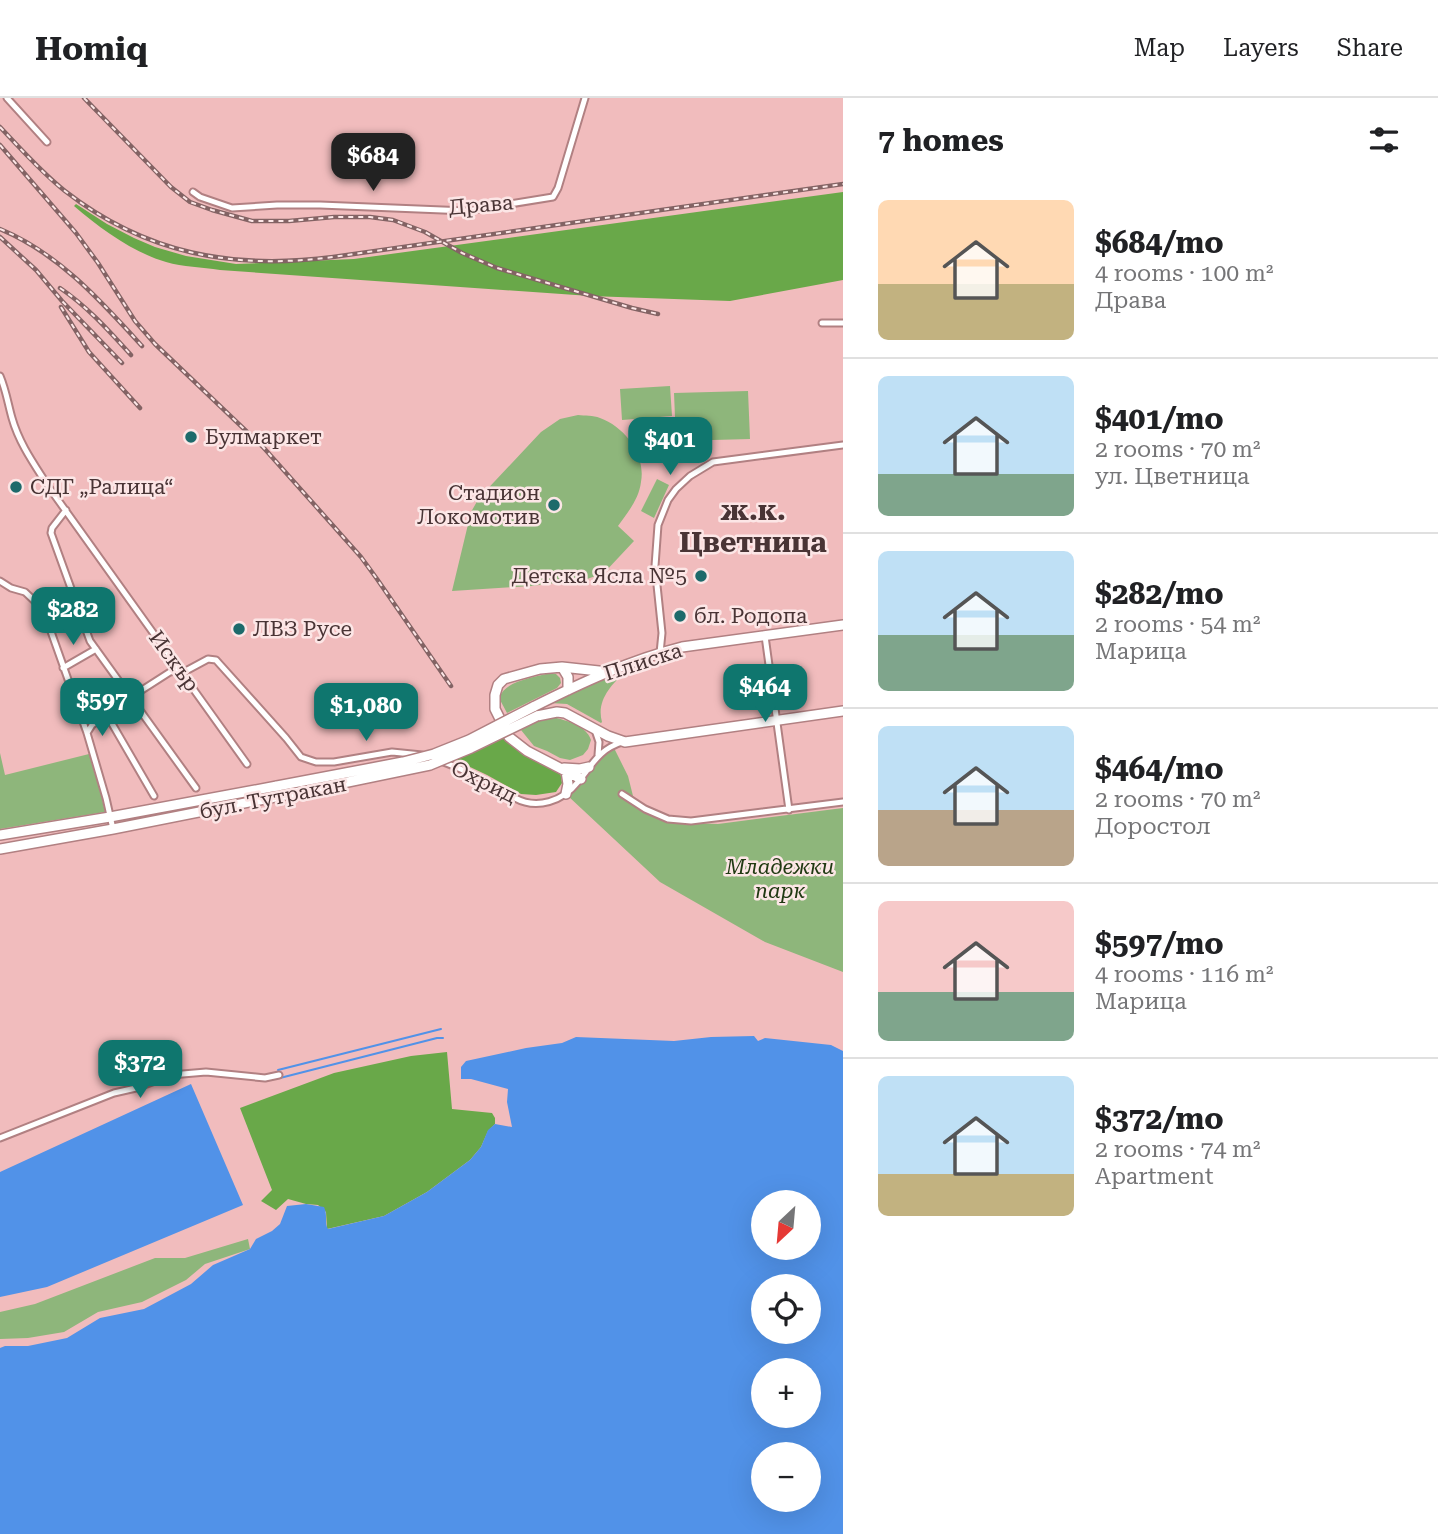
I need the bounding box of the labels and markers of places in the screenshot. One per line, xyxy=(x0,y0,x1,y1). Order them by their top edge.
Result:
pin: $684 xyxy=(332,134,414,193)
pin: $401 xyxy=(629,418,711,477)
place label: Булмаркет xyxy=(205,425,322,449)
marker: Булмаркет xyxy=(183,429,199,445)
place label: СДГ „Ралица“ xyxy=(30,475,173,499)
marker: СДГ „Ралица“ xyxy=(8,479,24,495)
place label: Стадион Локомотив xyxy=(417,481,540,529)
marker: Стадион Локомотив xyxy=(546,497,562,513)
place label: Детска Ясла №5 xyxy=(512,564,687,588)
marker: Детска Ясла №5 xyxy=(693,568,709,584)
pin: $282 xyxy=(32,588,114,647)
place label: бл. Родопа xyxy=(694,604,808,628)
marker: бл. Родопа xyxy=(672,608,688,624)
place label: ЛВЗ Русе xyxy=(253,617,352,641)
marker: ЛВЗ Русе xyxy=(231,621,247,637)
pin: $464 xyxy=(724,664,806,724)
pin: $597 xyxy=(61,678,143,738)
pin: $1,080 xyxy=(309,684,423,743)
pin: $372 xyxy=(99,1040,181,1100)

